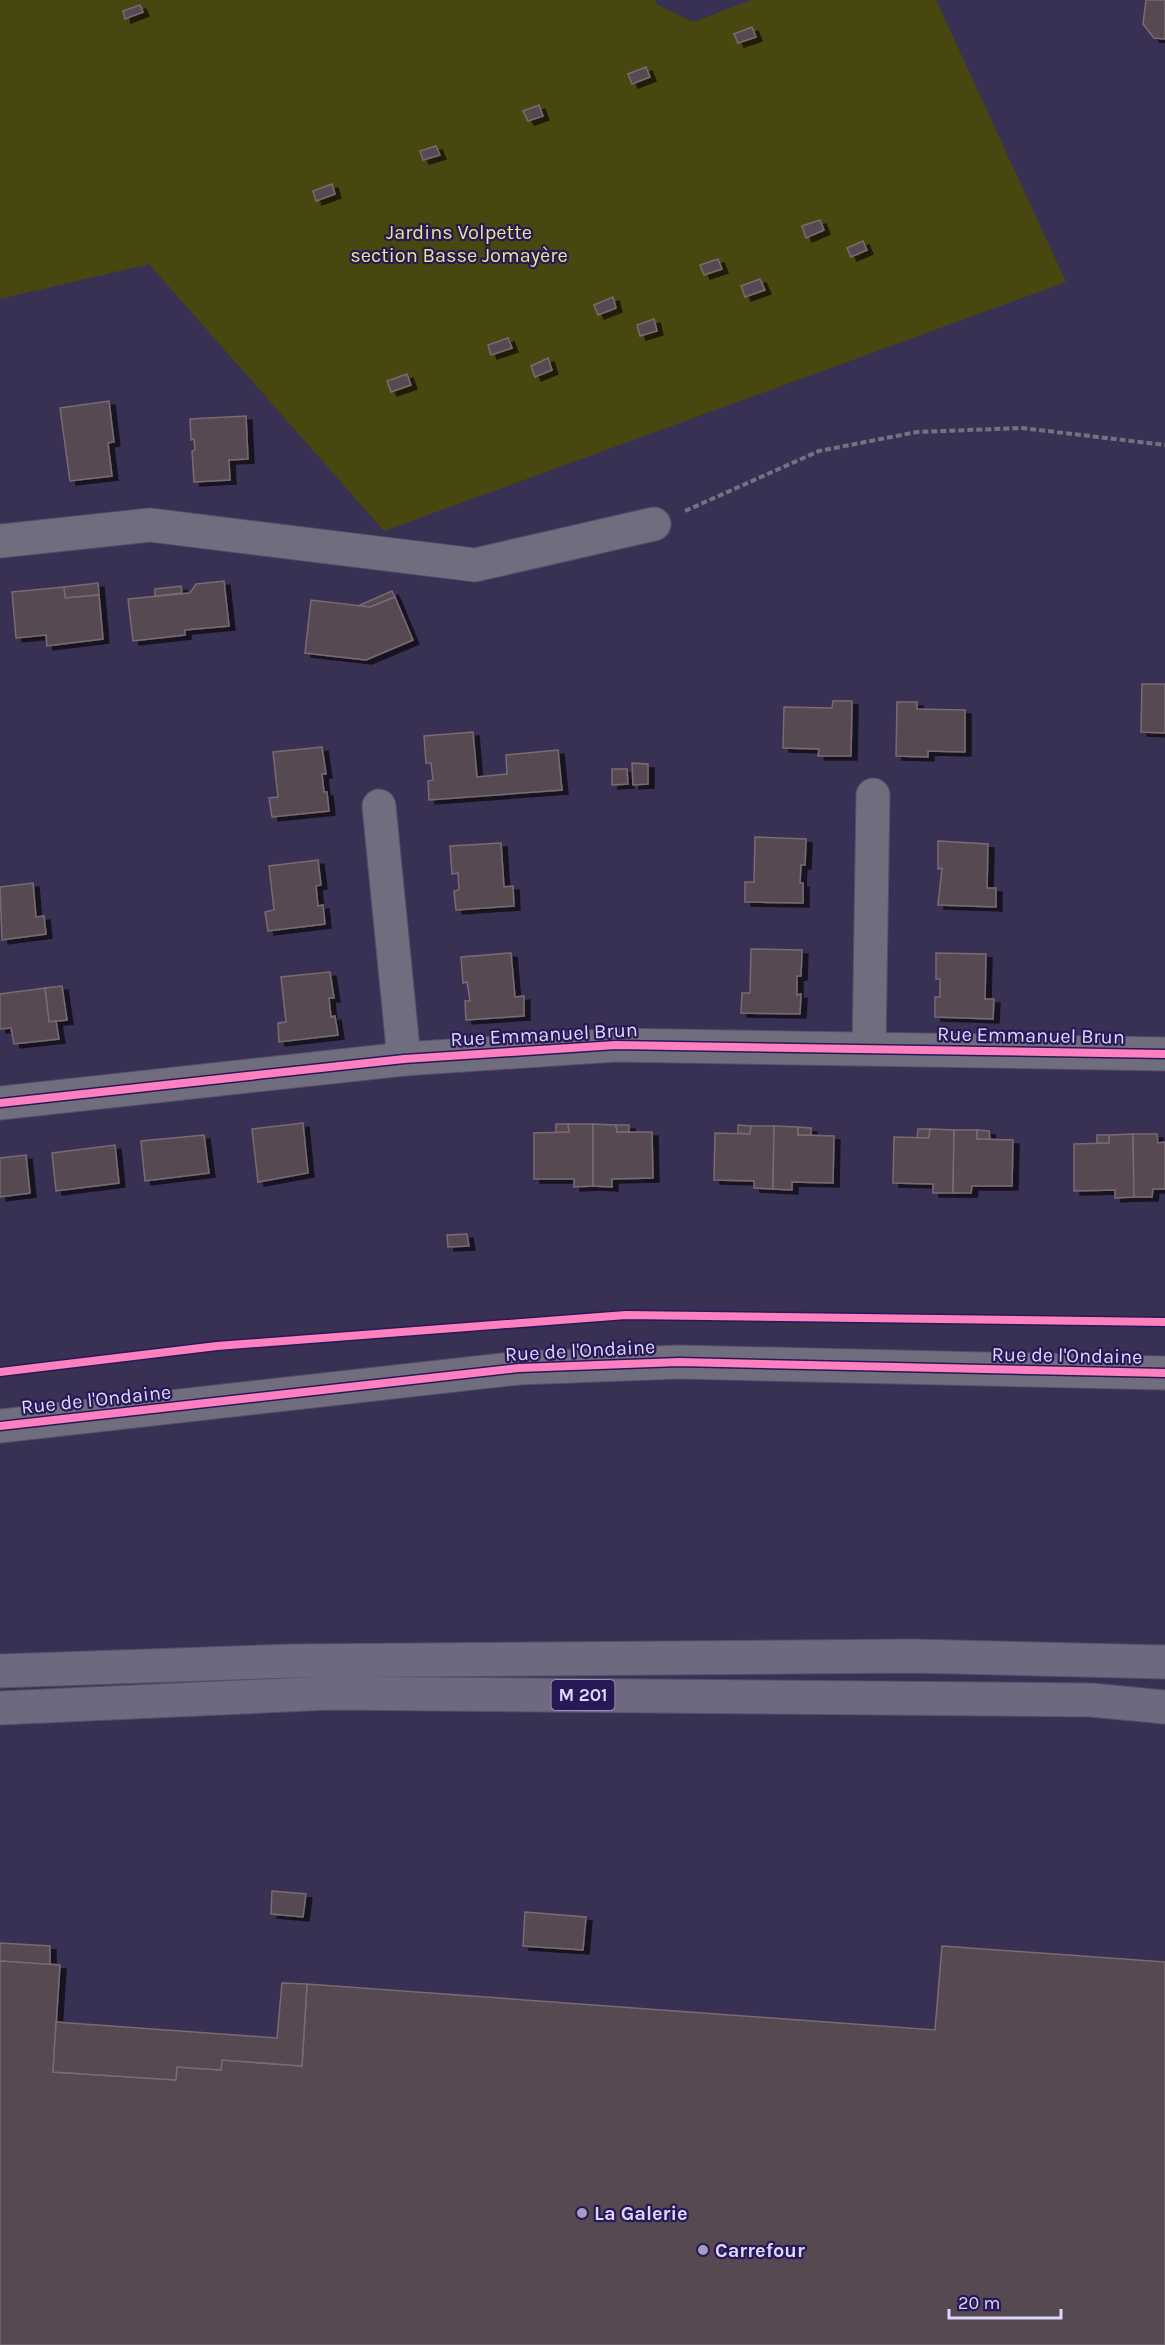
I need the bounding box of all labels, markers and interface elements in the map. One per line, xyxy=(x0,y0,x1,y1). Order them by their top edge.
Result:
park label: Jardins Volpette section Basse Jomayère xyxy=(350,221,568,267)
street label: Rue Emmanuel Brun xyxy=(450,1018,638,1051)
street label: Rue Emmanuel Brun xyxy=(937,1022,1125,1049)
street label: Rue de l'Ondaine xyxy=(504,1335,656,1366)
street label: Rue de l'Ondaine xyxy=(991,1343,1143,1368)
street label: Rue de l'Ondaine xyxy=(20,1380,172,1419)
road number: M 201 xyxy=(552,1680,614,1710)
place label: La Galerie xyxy=(594,2202,688,2225)
marker: La Galerie xyxy=(575,2206,589,2220)
place label: Carrefour xyxy=(715,2239,805,2262)
marker: Carrefour xyxy=(696,2243,710,2257)
scale bar xyxy=(949,2282,1062,2320)
text: 20 m xyxy=(958,2292,1000,2314)

